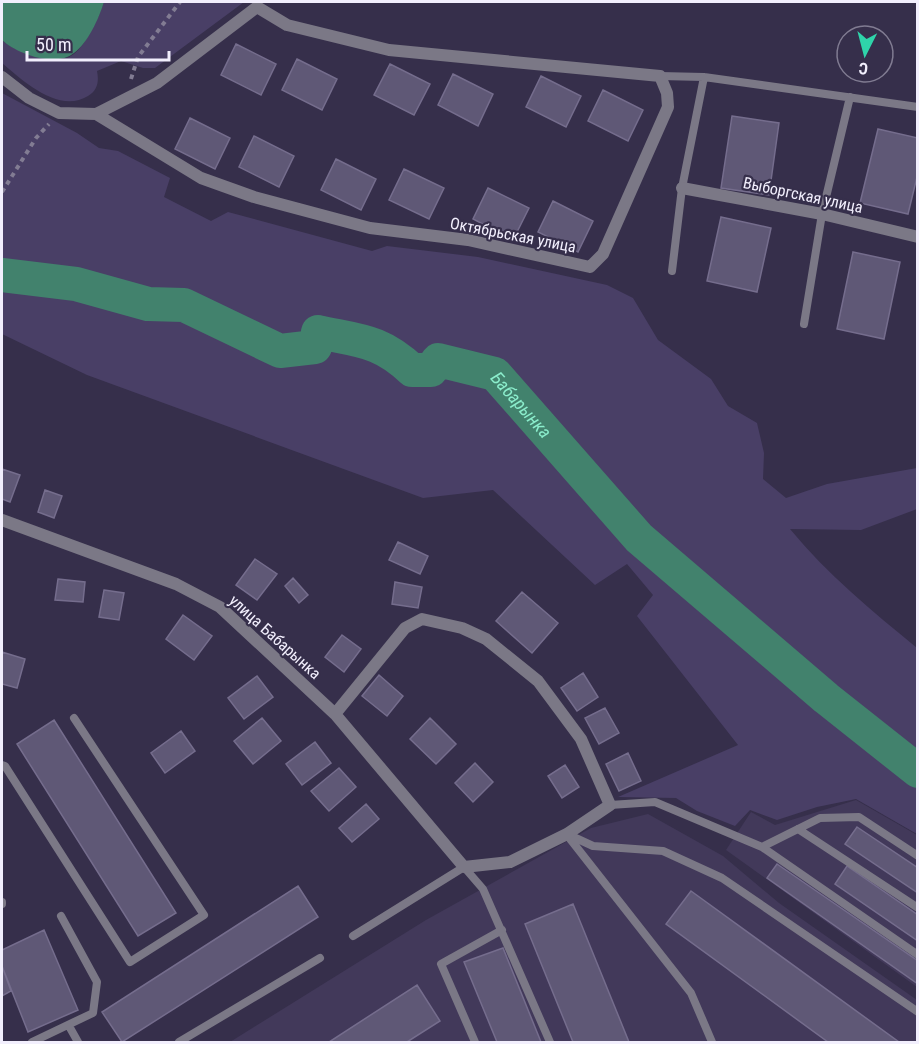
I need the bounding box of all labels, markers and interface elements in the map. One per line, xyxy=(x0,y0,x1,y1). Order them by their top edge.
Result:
scale bar xyxy=(27,24,170,62)
north arrow xyxy=(835,24,895,84)
text: 50 m xyxy=(36,34,71,55)
text: С xyxy=(858,58,869,78)
street label: Выборгская улица xyxy=(741,173,865,217)
street label: Октябрьская улица xyxy=(448,213,578,257)
water label: Бабарынка xyxy=(487,367,556,442)
street label: улица Бабарынка xyxy=(225,591,325,683)

